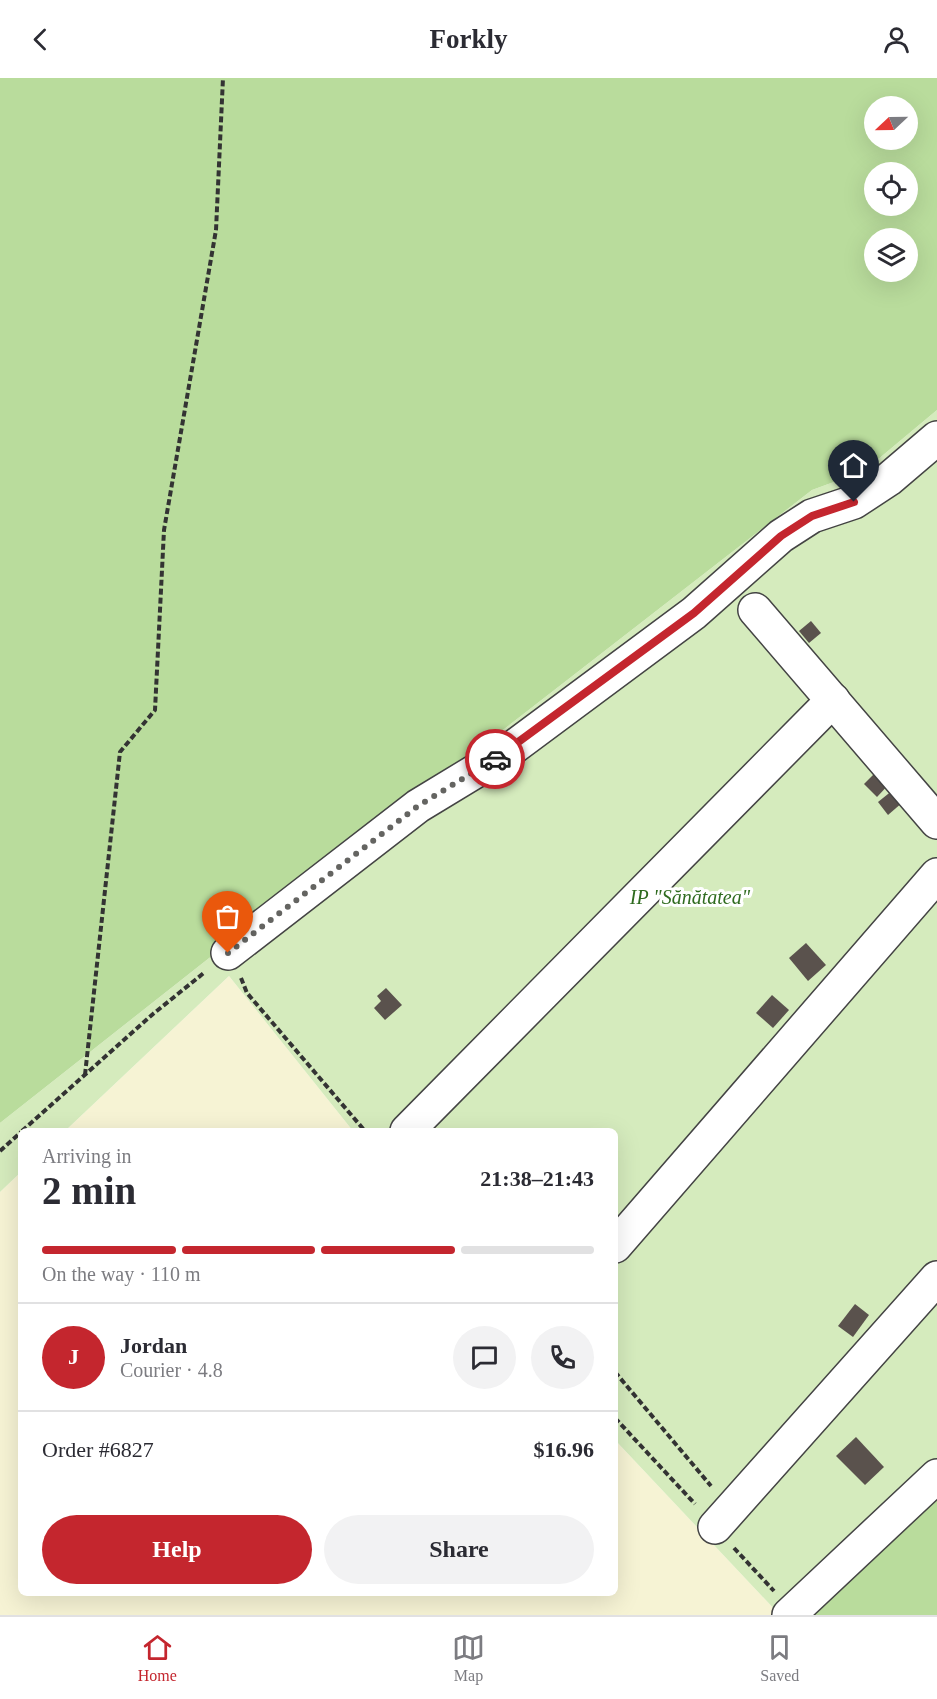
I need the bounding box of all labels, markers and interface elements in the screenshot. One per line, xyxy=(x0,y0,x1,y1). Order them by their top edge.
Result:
icon: back xyxy=(24,23,57,56)
icon: person xyxy=(880,23,913,56)
text: Forkly xyxy=(430,24,508,54)
north arrow xyxy=(864,96,918,150)
map controls xyxy=(864,96,918,282)
button: locate xyxy=(864,162,918,216)
button: layers xyxy=(864,228,918,282)
pin xyxy=(828,440,879,502)
icon: home xyxy=(837,449,870,482)
courier xyxy=(465,729,525,789)
icon: car xyxy=(479,743,512,776)
park label: IP "Sănătatea" xyxy=(629,886,751,908)
pin xyxy=(202,891,253,953)
icon: bag xyxy=(211,900,244,933)
text: Arriving in xyxy=(42,1145,131,1167)
text: 21:38–21:43 xyxy=(480,1166,594,1191)
text: 2 min xyxy=(42,1169,136,1212)
text: On the way · 110 m xyxy=(42,1263,201,1285)
button: chat xyxy=(453,1326,516,1389)
button: phone xyxy=(531,1326,594,1389)
text: Jordan xyxy=(120,1333,187,1358)
text: J xyxy=(68,1344,79,1369)
text: Courier · 4.8 xyxy=(120,1359,223,1381)
text: Order #6827 xyxy=(42,1437,154,1462)
text: $16.96 xyxy=(534,1437,594,1462)
button: Help xyxy=(42,1515,312,1584)
button: Share xyxy=(324,1515,594,1584)
tab: Home xyxy=(138,1631,177,1685)
tab: Map xyxy=(452,1631,485,1685)
tab: Saved xyxy=(760,1631,799,1685)

